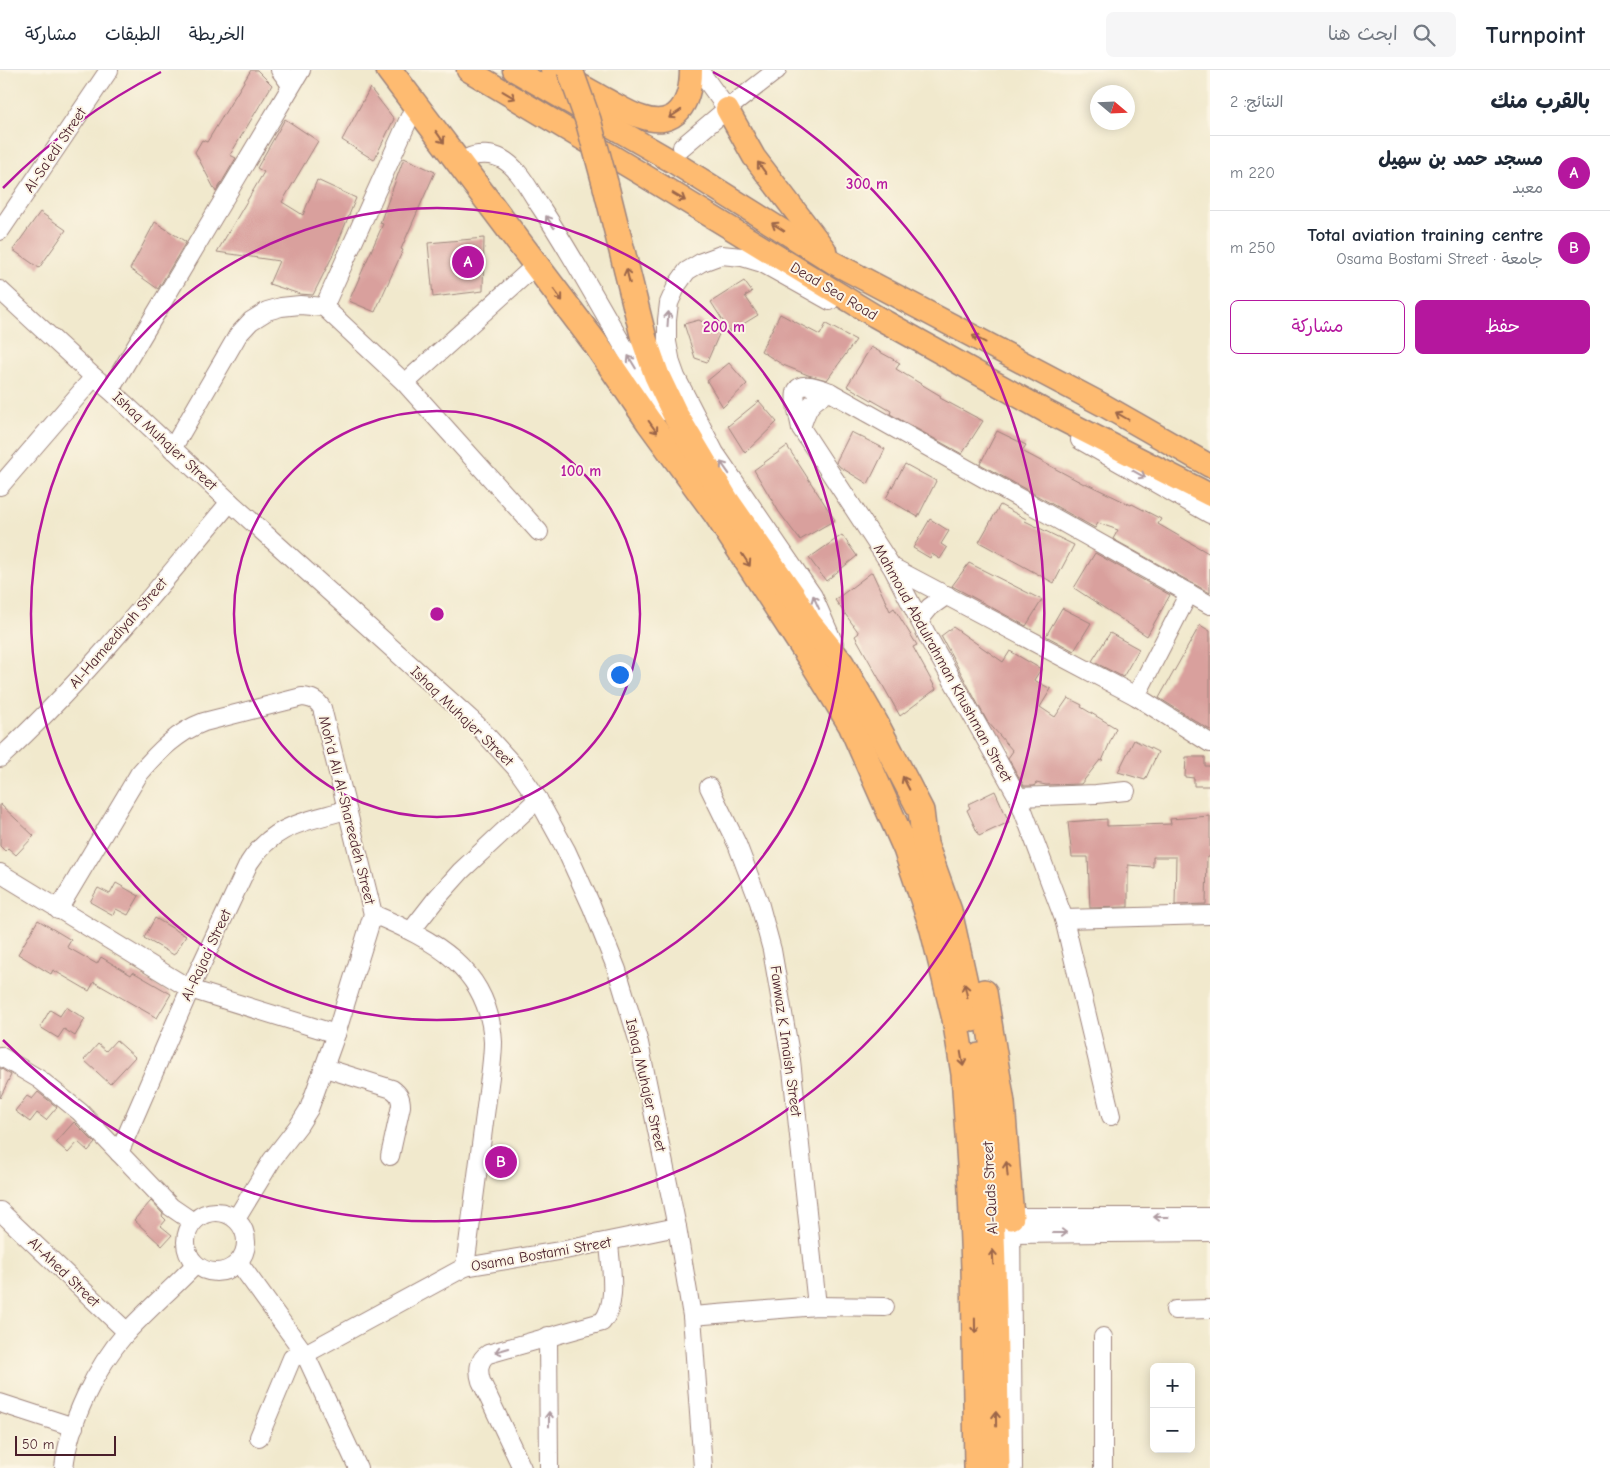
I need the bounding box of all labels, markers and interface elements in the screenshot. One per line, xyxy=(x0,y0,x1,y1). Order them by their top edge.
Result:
search box xyxy=(1106,12,1456,57)
icon: search xyxy=(1410,21,1438,49)
text: Turnpoint xyxy=(1486,21,1585,49)
text: ابحث هنا xyxy=(1328,23,1398,45)
text: مشاركة xyxy=(25,24,77,45)
text: الطبقات xyxy=(105,24,161,45)
text: الخريطة xyxy=(189,24,245,45)
north arrow xyxy=(1090,85,1135,130)
text: بالقرب منك xyxy=(1490,89,1590,113)
one-way arrow xyxy=(502,91,516,101)
text: النتائج: 2 xyxy=(1230,93,1284,111)
street label: Al-Sa'edi Street xyxy=(20,104,90,196)
one-way arrow xyxy=(668,109,682,119)
one-way arrow xyxy=(435,130,445,144)
text: مسجد حمد بن سهيل xyxy=(1378,148,1543,170)
one-way arrow xyxy=(757,161,767,175)
text: 220 m xyxy=(1230,164,1275,182)
text: A xyxy=(1570,164,1578,182)
text: 300 m xyxy=(846,175,888,193)
text: معبد xyxy=(1512,179,1543,197)
one-way arrow xyxy=(672,192,686,202)
one-way arrow xyxy=(545,215,555,229)
one-way arrow xyxy=(772,222,786,232)
text: Total aviation training centre xyxy=(1307,224,1543,246)
text: 250 m xyxy=(1230,239,1275,257)
text: B xyxy=(1569,239,1579,257)
pin: A xyxy=(452,243,484,281)
text: جامعة · Osama Bostami Street xyxy=(1336,250,1543,268)
street label: Dead Sea Road xyxy=(787,258,881,324)
one-way arrow xyxy=(623,268,632,284)
one-way arrow xyxy=(553,288,564,301)
button: مشاركة xyxy=(1230,300,1405,354)
button: حفظ xyxy=(1415,300,1590,354)
one-way arrow xyxy=(663,311,672,327)
text: 200 m xyxy=(703,318,745,336)
one-way arrow xyxy=(972,334,987,343)
one-way arrow xyxy=(626,356,636,370)
street label: Ishaq Muhajer Street xyxy=(109,388,221,495)
one-way arrow xyxy=(1115,411,1130,421)
one-way arrow xyxy=(648,420,658,434)
one-way arrow xyxy=(720,461,730,475)
text: 100 m xyxy=(561,462,601,480)
one-way arrow xyxy=(1132,469,1147,479)
street label: Mahmoud Abdulrahman Khushman Street xyxy=(870,541,1016,786)
one-way arrow xyxy=(741,552,751,566)
street label: Al-Hameediyah Street xyxy=(65,574,171,692)
one-way arrow xyxy=(810,595,820,610)
centre of rings xyxy=(428,605,446,623)
street label: Ishaq Muhajer Street xyxy=(407,662,518,770)
your location xyxy=(607,662,633,688)
street label: Moh'd Ali Al-Shareedeh Street xyxy=(315,714,379,907)
one-way arrow xyxy=(901,775,911,790)
street label: Al-Rajaa‘ Street xyxy=(177,906,235,1004)
street label: Fawwaz K Imaish Street xyxy=(766,964,806,1118)
one-way arrow xyxy=(961,984,970,1000)
street label: Ishaq Muhajer Street xyxy=(622,1017,670,1154)
one-way arrow xyxy=(957,1051,967,1067)
street label: Al-Quds Street xyxy=(979,1140,1001,1235)
pin: B xyxy=(485,1143,517,1181)
one-way arrow xyxy=(1002,1161,1012,1177)
one-way arrow xyxy=(1154,1212,1170,1222)
one-way arrow xyxy=(1052,1228,1068,1238)
street label: Al-Ahed Street xyxy=(24,1233,104,1311)
street label: Osama Bostami Street xyxy=(469,1233,613,1275)
one-way arrow xyxy=(988,1249,998,1266)
one-way arrow xyxy=(970,1318,980,1334)
one-way arrow xyxy=(494,1346,510,1355)
map controls xyxy=(1150,1363,1195,1453)
button: + xyxy=(1150,1363,1195,1408)
button: − xyxy=(1150,1408,1195,1453)
one-way arrow xyxy=(544,1412,554,1428)
one-way arrow xyxy=(991,1412,1001,1428)
scale bar xyxy=(15,1433,116,1456)
text: 50 m xyxy=(22,1436,54,1453)

